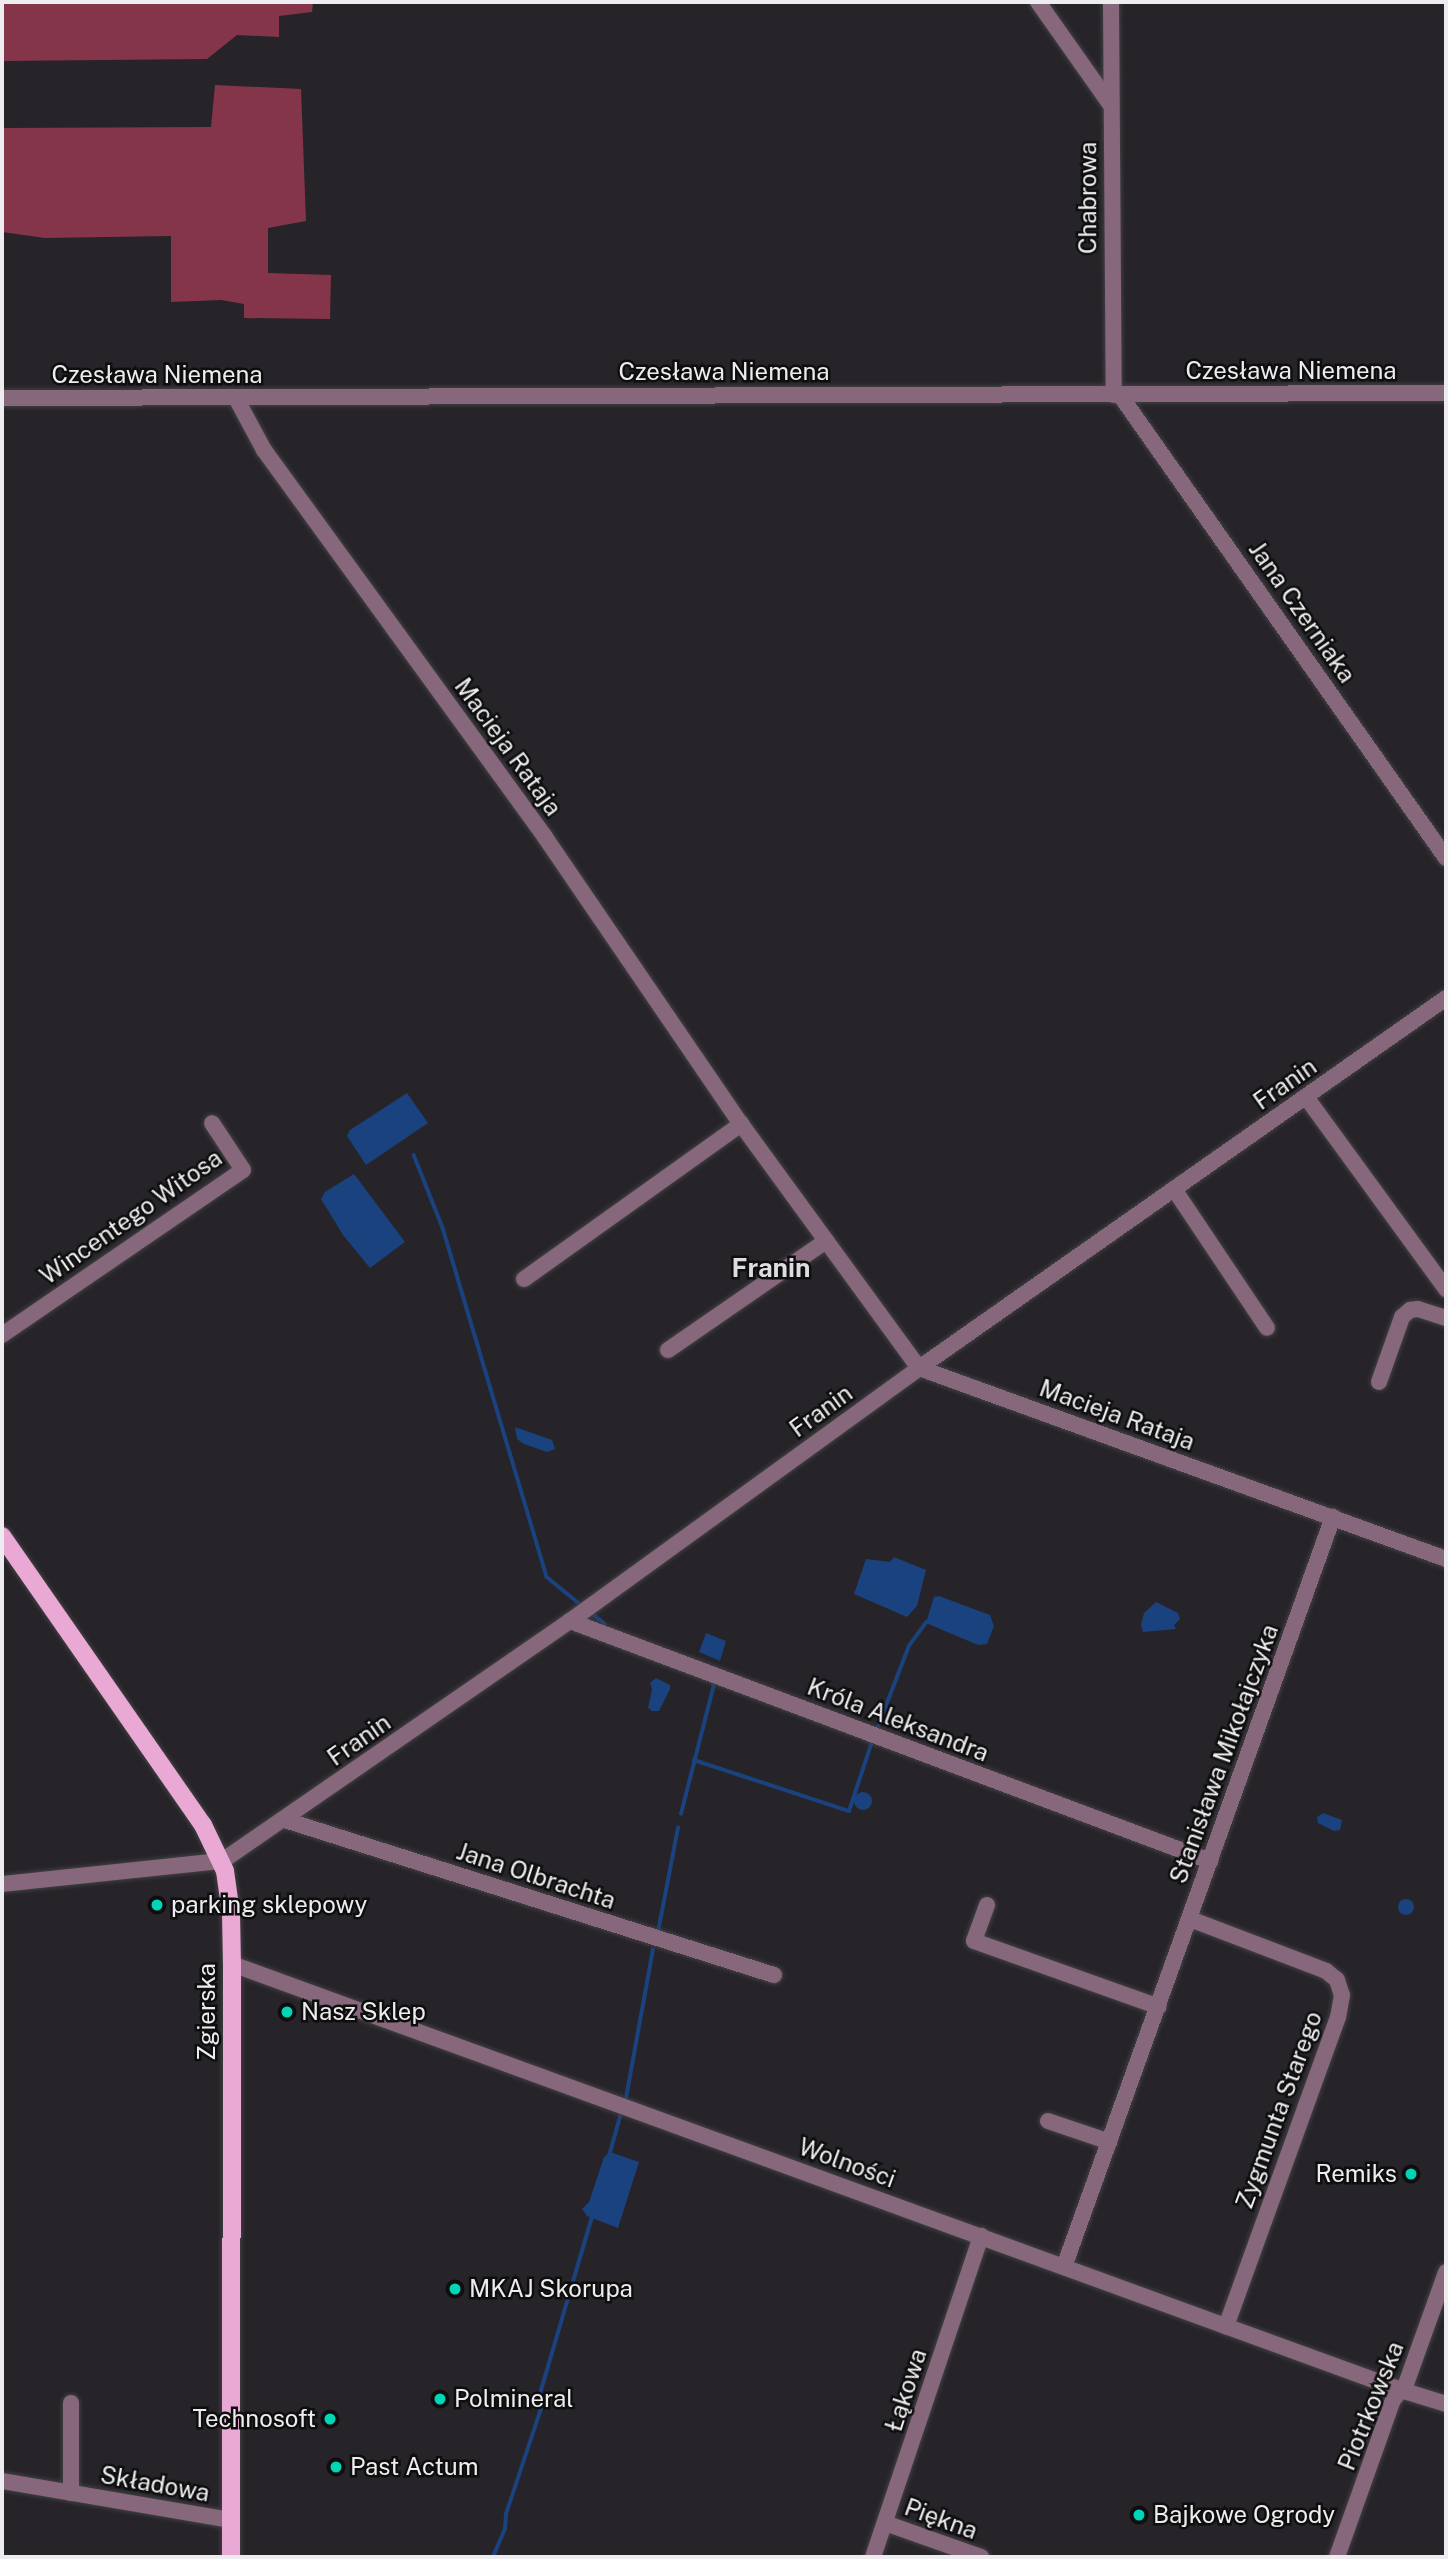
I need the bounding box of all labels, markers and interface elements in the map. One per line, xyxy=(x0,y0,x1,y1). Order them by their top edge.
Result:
street label: Chabrowa xyxy=(1074,142,1102,254)
street label: Czesława Niemena xyxy=(1185,357,1397,385)
street label: Czesława Niemena xyxy=(618,358,830,386)
street label: Czesława Niemena xyxy=(51,361,263,389)
street label: Jana Czerniaka xyxy=(1243,536,1361,688)
street label: Macieja Rataja xyxy=(448,673,568,821)
street label: Franin xyxy=(1248,1052,1322,1116)
street label: Wincentego Witosa xyxy=(34,1143,228,1291)
district label: Franin xyxy=(732,1252,810,1284)
street label: Macieja Rataja xyxy=(1035,1374,1199,1456)
street label: Franin xyxy=(784,1379,858,1443)
street label: Stanisława Mikołajczyka xyxy=(1164,1621,1284,1887)
street label: Króla Aleksandra xyxy=(803,1672,993,1768)
street label: Franin xyxy=(322,1708,396,1772)
street label: Jana Olbrachta xyxy=(453,1837,619,1915)
place label: parking sklepowy xyxy=(171,1891,367,1919)
marker: parking sklepowy xyxy=(149,1897,165,1913)
street label: Zgierska xyxy=(193,1963,221,2061)
place label: Nasz Sklep xyxy=(301,1998,426,2026)
marker: Nasz Sklep xyxy=(279,2004,295,2020)
street label: Zygmunta Starego xyxy=(1230,2007,1328,2213)
street label: Wolności xyxy=(795,2132,899,2194)
place label: Remiks xyxy=(1315,2160,1397,2188)
marker: Remiks xyxy=(1403,2166,1419,2182)
place label: MKAJ Skorupa xyxy=(469,2275,633,2303)
marker: MKAJ Skorupa xyxy=(447,2281,463,2297)
street label: Piotrkowska xyxy=(1332,2337,1410,2475)
street label: Łąkowa xyxy=(879,2345,933,2435)
place label: Polmineral xyxy=(454,2385,574,2413)
marker: Polmineral xyxy=(432,2391,448,2407)
place label: Technosoft xyxy=(192,2405,316,2433)
marker: Technosoft xyxy=(322,2411,338,2427)
place label: Past Actum xyxy=(350,2453,479,2481)
marker: Past Actum xyxy=(328,2459,344,2475)
street label: Składowa xyxy=(98,2460,212,2508)
street label: Piękna xyxy=(901,2493,981,2545)
place label: Bajkowe Ogrody xyxy=(1153,2501,1335,2529)
marker: Bajkowe Ogrody xyxy=(1131,2507,1147,2523)

